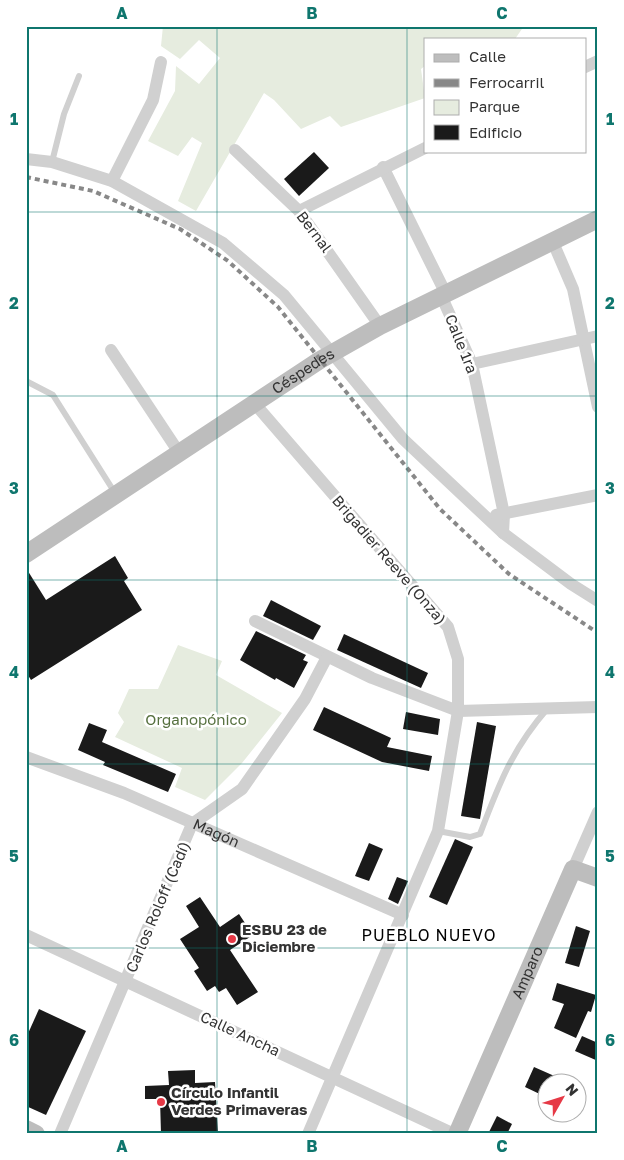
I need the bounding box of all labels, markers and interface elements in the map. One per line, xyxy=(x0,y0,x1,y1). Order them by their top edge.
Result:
text: A xyxy=(116,3,128,23)
text: B xyxy=(306,3,318,23)
text: C xyxy=(496,3,508,23)
legend xyxy=(424,38,586,152)
text: Calle xyxy=(469,47,506,65)
text: Ferrocarril xyxy=(469,73,544,91)
text: Parque xyxy=(469,97,520,115)
text: 1 xyxy=(10,109,18,129)
text: 1 xyxy=(606,109,614,129)
text: Edificio xyxy=(469,123,522,141)
street label: Bernal xyxy=(293,207,336,256)
text: 2 xyxy=(9,293,19,313)
text: 2 xyxy=(605,293,615,313)
street label: Calle 1ra xyxy=(442,311,482,376)
street label: Céspedes xyxy=(268,344,337,397)
text: 3 xyxy=(9,478,19,498)
text: 3 xyxy=(605,478,615,498)
street label: Brigadier Reeve (Onza) xyxy=(329,491,451,627)
text: 4 xyxy=(9,662,19,682)
text: 4 xyxy=(605,662,615,682)
park label: Organopónico xyxy=(145,710,247,728)
street label: Magón xyxy=(191,814,243,850)
street label: Carlos Roloff (Cadí) xyxy=(121,838,193,975)
text: 5 xyxy=(9,846,19,866)
text: 5 xyxy=(605,846,615,866)
place label: ESBU 23 de Diciembre xyxy=(242,920,327,955)
district label: PUEBLO NUEVO xyxy=(362,925,496,945)
marker: ESBU 23 de Diciembre xyxy=(226,933,238,945)
street label: Amparo xyxy=(507,943,546,1002)
street label: Calle Ancha xyxy=(198,1007,283,1059)
text: 6 xyxy=(9,1030,19,1050)
text: 6 xyxy=(605,1030,615,1050)
north arrow xyxy=(536,1072,586,1122)
text: N xyxy=(563,1080,582,1099)
place label: Círculo Infantil Verdes Primaveras xyxy=(171,1083,307,1118)
marker: Círculo Infantil Verdes Primaveras xyxy=(155,1096,167,1108)
text: A xyxy=(116,1136,128,1156)
text: B xyxy=(306,1136,318,1156)
text: C xyxy=(496,1136,508,1156)

